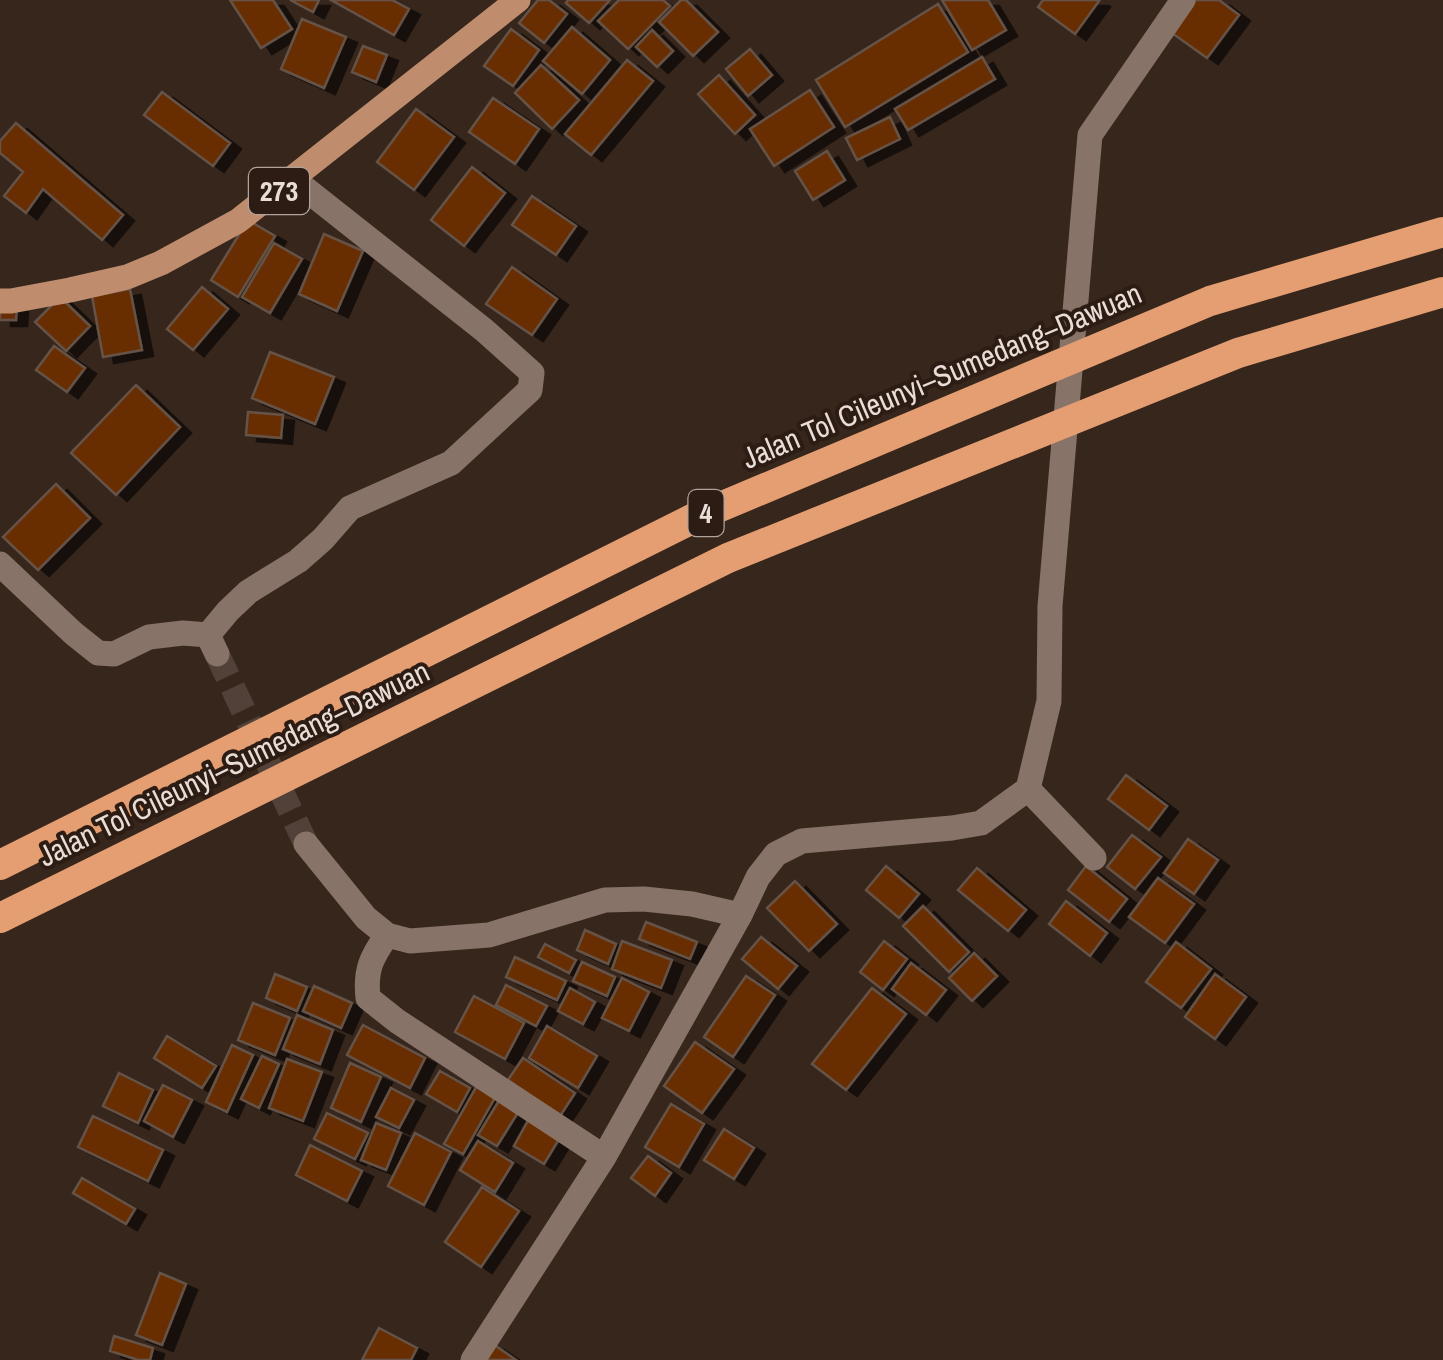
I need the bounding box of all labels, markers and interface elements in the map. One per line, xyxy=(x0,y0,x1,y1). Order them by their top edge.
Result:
road number: 273 xyxy=(249,168,309,214)
street label: Jalan Tol Cileunyi–Sumedang–Dawuan xyxy=(736,273,1147,478)
road number: 4 xyxy=(688,490,724,536)
street label: Jalan Tol Cileunyi–Sumedang–Dawuan xyxy=(31,651,436,875)

